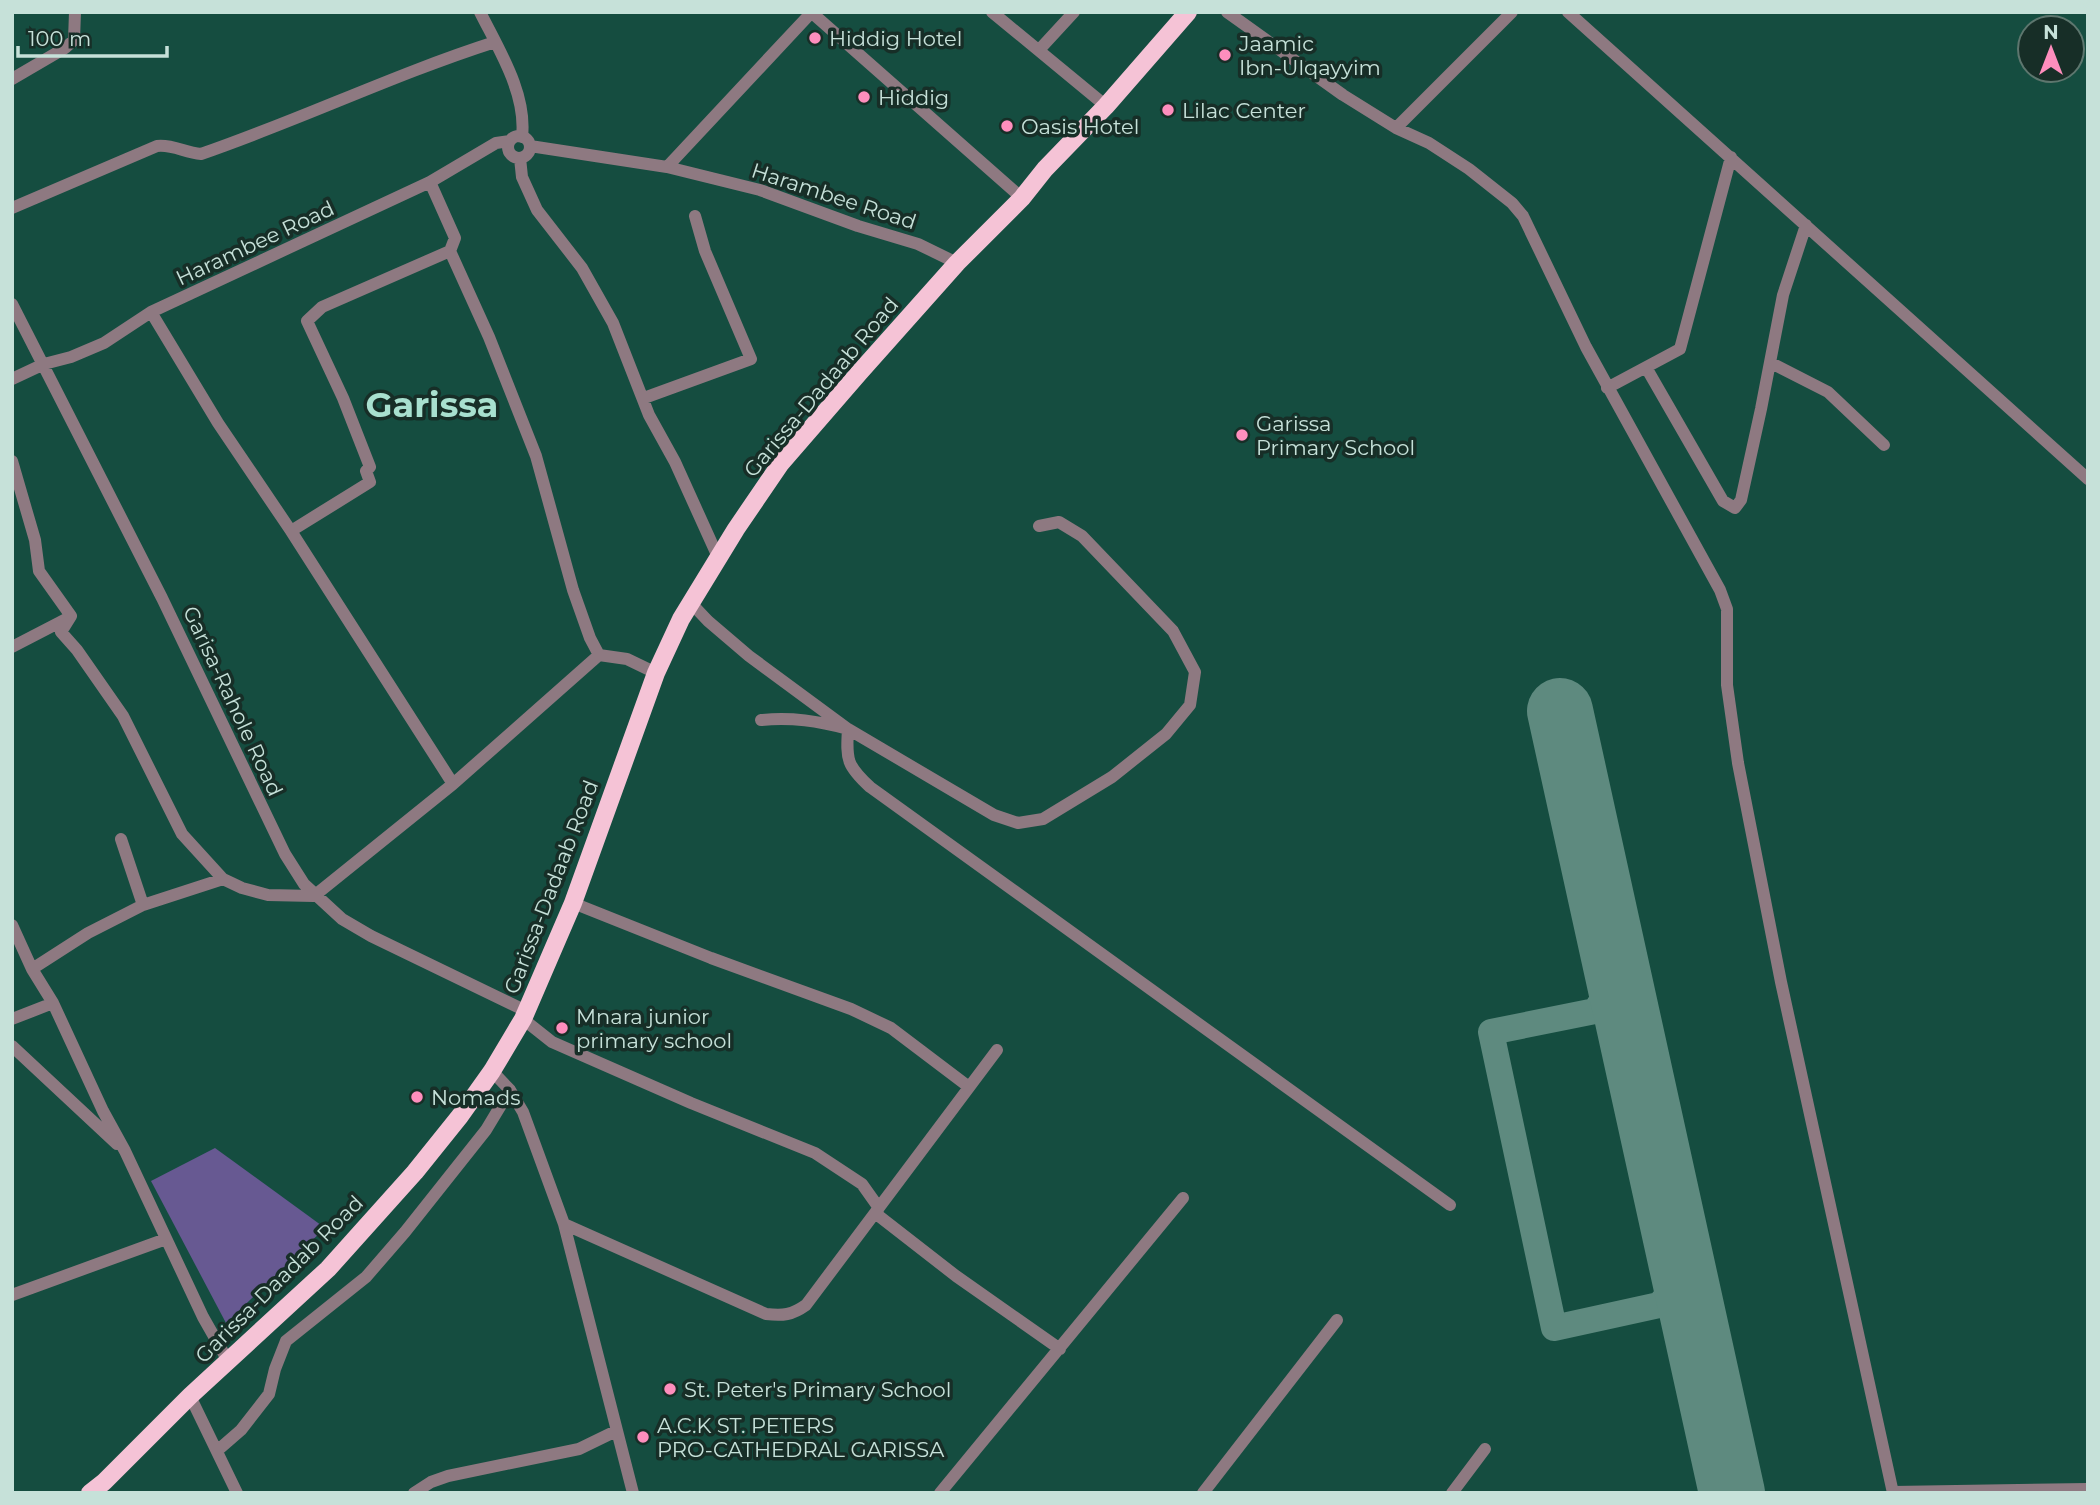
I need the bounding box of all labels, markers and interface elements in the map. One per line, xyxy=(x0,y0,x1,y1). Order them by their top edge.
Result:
scale bar xyxy=(18,14,166,58)
north arrow xyxy=(2016,14,2086,84)
text: N xyxy=(2043,21,2059,44)
text: 100 m xyxy=(28,26,91,51)
place label: Hiddig Hotel xyxy=(829,26,962,51)
marker: Hiddig Hotel xyxy=(807,30,823,46)
place label: Jaamic Ibn-Ulqayyim xyxy=(1238,31,1381,80)
marker: Jaamic Ibn-Ulqayyim xyxy=(1217,47,1233,63)
place label: Hiddig xyxy=(878,85,949,110)
marker: Hiddig xyxy=(856,89,872,105)
place label: Lilac Center xyxy=(1182,98,1306,123)
marker: Lilac Center xyxy=(1160,102,1176,118)
place label: Oasis Hotel xyxy=(1021,114,1139,139)
marker: Oasis Hotel xyxy=(999,118,1015,134)
street label: Harambee Road xyxy=(748,158,920,234)
street label: Harambee Road xyxy=(172,195,338,291)
street label: Garissa-Dadaab Road xyxy=(739,292,903,482)
district label: Garissa xyxy=(366,383,498,426)
place label: Garissa Primary School xyxy=(1256,411,1415,460)
marker: Garissa Primary School xyxy=(1234,427,1250,443)
street label: Garisa-Rahole Road xyxy=(178,602,288,800)
street label: Garissa-Dadaab Road xyxy=(499,777,603,997)
place label: Mnara junior primary school xyxy=(576,1004,732,1053)
marker: Mnara junior primary school xyxy=(554,1020,570,1036)
place label: Nomads xyxy=(431,1085,520,1110)
marker: Nomads xyxy=(409,1089,425,1105)
street label: Garissa-Daadab Road xyxy=(190,1190,368,1368)
place label: St. Peter's Primary School xyxy=(684,1377,951,1402)
marker: St. Peter's Primary School xyxy=(662,1381,678,1397)
place label: A.C.K ST. PETERS PRO-CATHEDRAL GARISSA xyxy=(657,1413,945,1462)
marker: A.C.K ST. PETERS PRO-CATHEDRAL GARISSA xyxy=(635,1429,651,1445)

